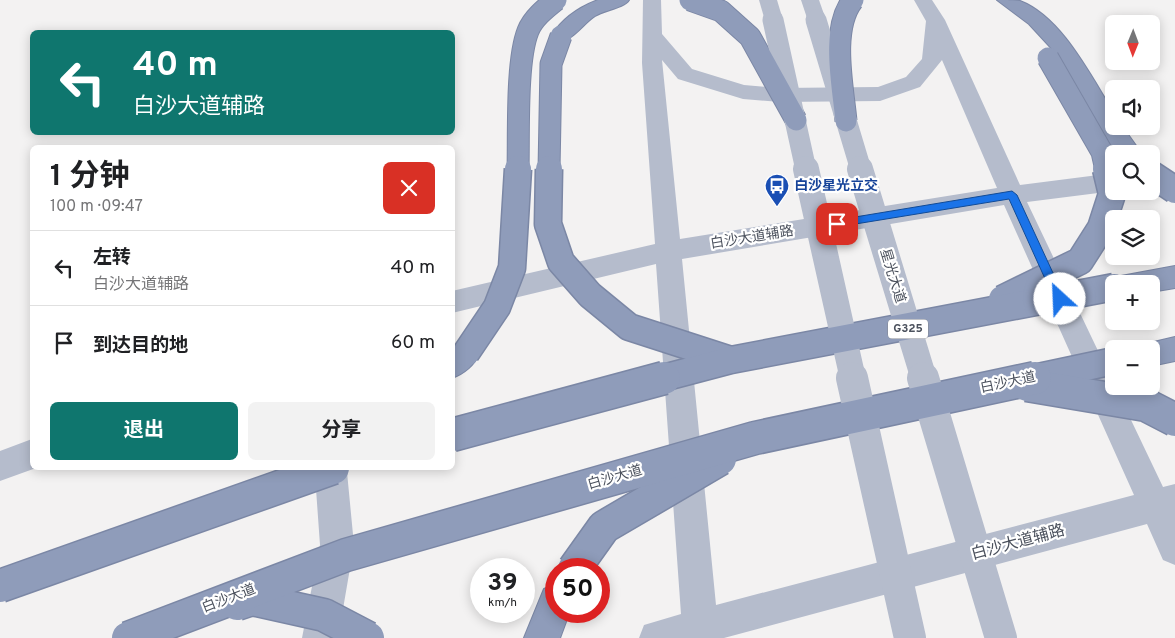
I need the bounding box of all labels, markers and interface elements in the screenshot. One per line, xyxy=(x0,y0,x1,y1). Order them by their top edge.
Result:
north arrow xyxy=(1105,15,1160,70)
map controls xyxy=(1105,15,1160,395)
text: 40 m xyxy=(133,44,218,88)
icon: left xyxy=(50,50,115,115)
button: sound xyxy=(1105,80,1160,135)
text: 白沙大道辅路 xyxy=(133,94,265,121)
button: search xyxy=(1105,145,1160,200)
text: 1 分钟 xyxy=(50,159,130,196)
button: close xyxy=(383,162,435,214)
bus stop icon: 白沙星光立交 xyxy=(764,173,790,207)
place label: 白沙星光立交 xyxy=(794,177,878,195)
text: 100 m · 09:47 xyxy=(50,197,143,217)
pin xyxy=(816,203,858,245)
icon: arrive xyxy=(823,210,851,238)
button: layers xyxy=(1105,210,1160,265)
street label: 白沙大道辅路 xyxy=(709,223,795,253)
text: 左转 xyxy=(93,246,131,270)
street label: 星光大道 xyxy=(876,247,908,305)
icon: left xyxy=(50,254,78,282)
text: 40 m xyxy=(390,256,435,280)
position arrow xyxy=(1033,272,1085,324)
text: 白沙大道辅路 xyxy=(93,275,189,295)
button: + xyxy=(1105,275,1160,330)
road number: G325 xyxy=(888,320,928,338)
icon: arrive xyxy=(50,329,78,357)
text: 60 m xyxy=(391,331,435,355)
text: 到达目的地 xyxy=(93,334,188,358)
button: − xyxy=(1105,340,1160,395)
street label: 白沙大道 xyxy=(979,369,1037,397)
button: 退出 xyxy=(50,402,238,460)
button: 分享 xyxy=(248,402,435,460)
street label: 白沙大道 xyxy=(586,462,644,494)
street label: 白沙大道辅路 xyxy=(969,521,1067,565)
speed limit sign: 50 xyxy=(545,558,610,623)
text: 39 xyxy=(487,568,518,600)
street label: 白沙大道 xyxy=(200,581,258,617)
text: km/h xyxy=(488,595,517,611)

